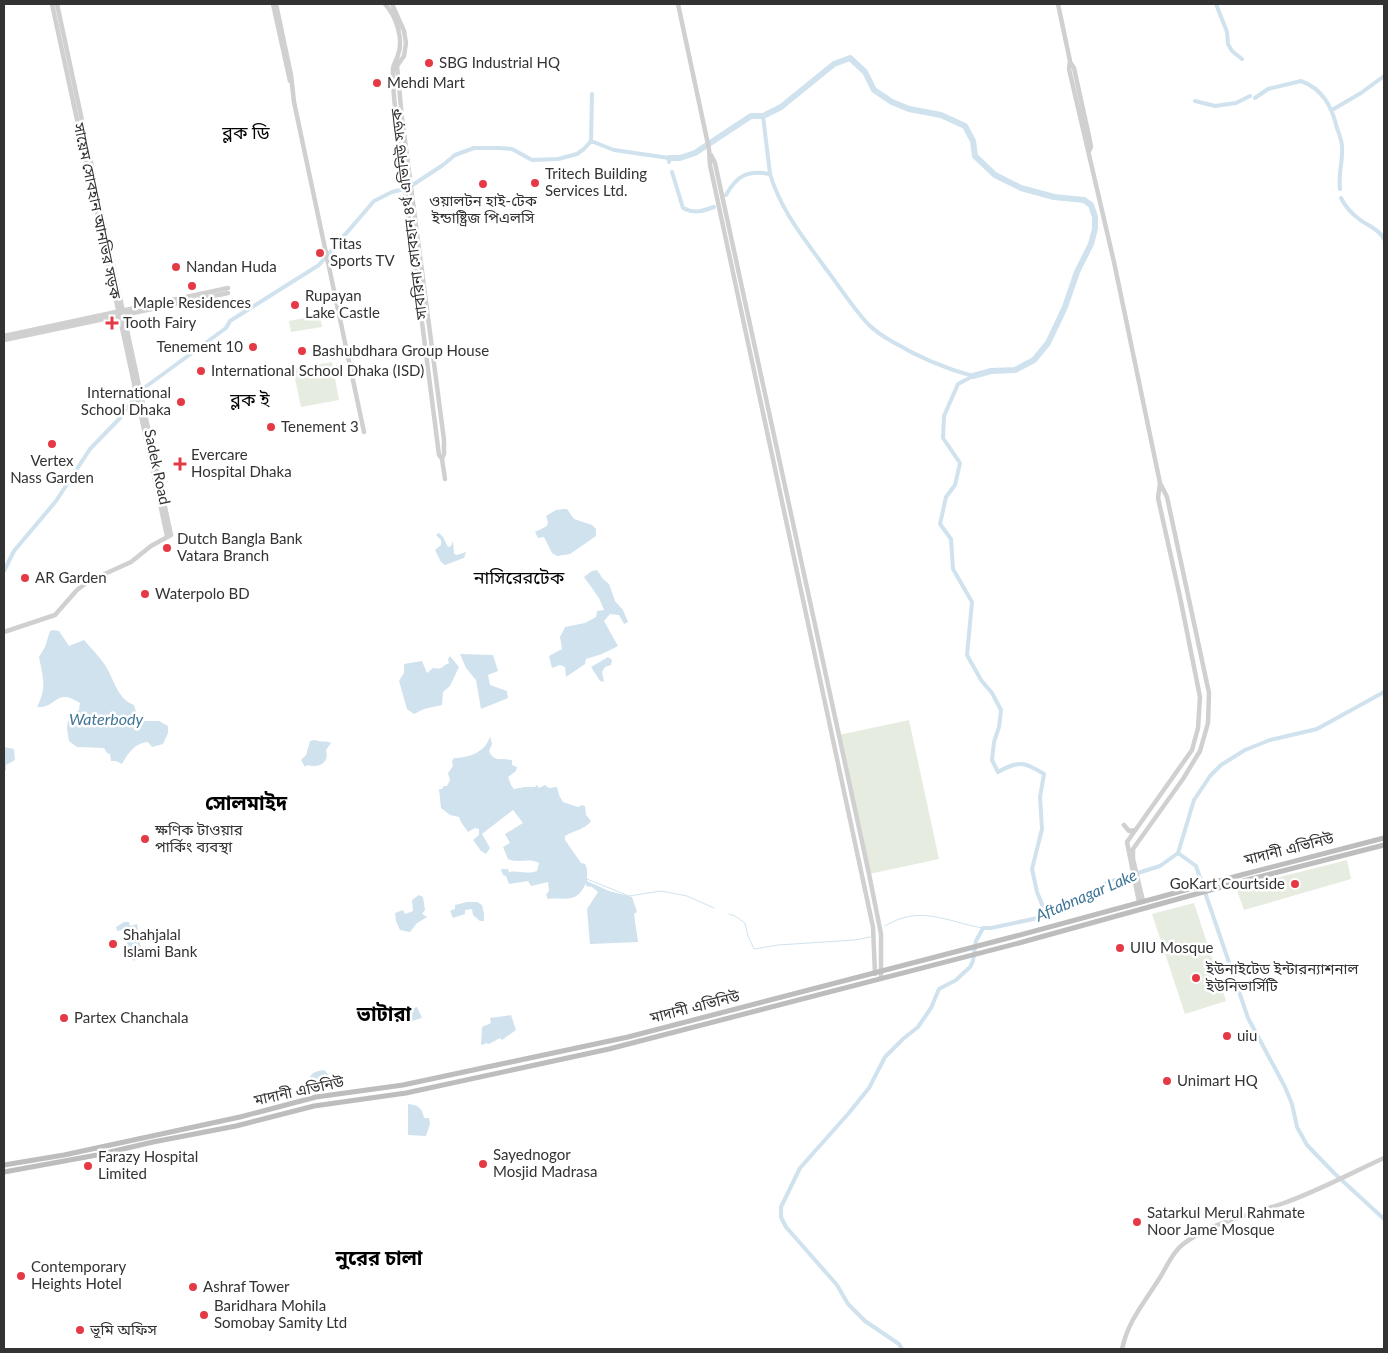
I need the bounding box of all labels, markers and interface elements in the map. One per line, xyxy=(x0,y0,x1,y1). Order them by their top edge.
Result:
place label: SBG Industrial HQ xyxy=(439,53,560,71)
marker: SBG Industrial HQ xyxy=(423,57,435,69)
place label: Mehdi Mart xyxy=(387,73,465,91)
marker: Mehdi Mart xyxy=(371,77,383,89)
street label: সাবরিনা সোবহান ৪র্থ এভিনিউ সড়ক xyxy=(386,107,430,322)
street label: সায়েম সোবহান আনভির সড়ক xyxy=(70,120,126,301)
district label: ব্লক ডি xyxy=(221,121,270,144)
place label: Tritech Building Services Ltd. xyxy=(545,164,647,199)
marker: Tritech Building Services Ltd. xyxy=(529,177,541,189)
marker: ওয়ালটন হাই-টেক ইন্ডাষ্ট্রিজ পিএলসি xyxy=(477,178,489,190)
place label: ওয়ালটন হাই-টেক ইন্ডাষ্ট্রিজ পিএলসি xyxy=(429,191,538,227)
place label: Titas Sports TV xyxy=(330,234,395,269)
marker: Titas Sports TV xyxy=(314,247,326,259)
place label: Nandan Huda xyxy=(186,257,277,275)
marker: Nandan Huda xyxy=(170,261,182,273)
marker: Maple Residences xyxy=(186,280,198,292)
place label: Rupayan Lake Castle xyxy=(305,286,380,321)
place label: Maple Residences xyxy=(133,293,251,311)
marker: Rupayan Lake Castle xyxy=(289,299,301,311)
place label: Tooth Fairy xyxy=(123,313,196,331)
marker: Tooth Fairy xyxy=(105,316,119,330)
place label: Tenement 10 xyxy=(157,337,243,355)
marker: Tenement 10 xyxy=(247,341,259,353)
place label: Bashubdhara Group House xyxy=(312,341,489,359)
marker: Bashubdhara Group House xyxy=(296,345,308,357)
place label: International School Dhaka (ISD) xyxy=(211,361,424,379)
marker: International School Dhaka (ISD) xyxy=(195,365,207,377)
place label: International School Dhaka xyxy=(81,383,171,418)
district label: ব্লক ই xyxy=(229,388,270,411)
marker: International School Dhaka xyxy=(175,396,187,408)
place label: Tenement 3 xyxy=(281,417,359,435)
marker: Tenement 3 xyxy=(265,421,277,433)
street label: Sadek Road xyxy=(141,427,175,506)
marker: Vertex Nass Garden xyxy=(46,438,58,450)
place label: Evercare Hospital Dhaka xyxy=(191,445,292,480)
place label: Vertex Nass Garden xyxy=(10,451,94,486)
marker: Evercare Hospital Dhaka xyxy=(173,457,187,471)
place label: Dutch Bangla Bank Vatara Branch xyxy=(177,529,303,564)
marker: Dutch Bangla Bank Vatara Branch xyxy=(161,542,173,554)
district label: নাসিরেরটেক xyxy=(473,566,565,588)
place label: AR Garden xyxy=(35,568,107,586)
marker: AR Garden xyxy=(19,572,31,584)
place label: Waterpolo BD xyxy=(155,584,250,602)
marker: Waterpolo BD xyxy=(139,588,151,600)
water label: Waterbody xyxy=(69,709,143,728)
district label: সোলমাইদ xyxy=(205,790,288,814)
place label: ক্ষণিক টাওয়ার পার্কিং ব্যবস্থা xyxy=(154,820,244,855)
street label: মাদানী এভিনিউ xyxy=(1241,828,1336,868)
marker: ক্ষণিক টাওয়ার পার্কিং ব্যবস্থা xyxy=(139,833,151,845)
water label: Aftabnagar Lake xyxy=(1031,865,1140,925)
place label: GoKart Courtside xyxy=(1170,874,1285,892)
marker: GoKart Courtside xyxy=(1289,878,1301,890)
place label: Shahjalal Islami Bank xyxy=(123,925,198,960)
marker: Shahjalal Islami Bank xyxy=(107,938,119,950)
place label: UIU Mosque xyxy=(1130,938,1214,956)
marker: UIU Mosque xyxy=(1114,942,1126,954)
place label: ইউনাইটেড ইন্টারন্যাশনাল ইউনিভার্সিটি xyxy=(1205,959,1360,994)
marker: ইউনাইটেড ইন্টারন্যাশনাল ইউনিভার্সিটি xyxy=(1190,972,1202,984)
street label: মাদানী এভিনিউ xyxy=(647,986,742,1026)
district label: ভাটারা xyxy=(356,1001,411,1025)
place label: Partex Chanchala xyxy=(74,1008,188,1026)
marker: Partex Chanchala xyxy=(58,1012,70,1024)
place label: uiu xyxy=(1237,1026,1257,1044)
marker: uiu xyxy=(1221,1030,1233,1042)
place label: Unimart HQ xyxy=(1177,1071,1258,1089)
street label: মাদানী এভিনিউ xyxy=(251,1072,346,1109)
marker: Unimart HQ xyxy=(1161,1075,1173,1087)
place label: Sayednogor Mosjid Madrasa xyxy=(493,1145,597,1180)
place label: Farazy Hospital Limited xyxy=(98,1147,198,1182)
marker: Sayednogor Mosjid Madrasa xyxy=(477,1158,489,1170)
marker: Farazy Hospital Limited xyxy=(82,1160,94,1172)
place label: Satarkul Merul Rahmate Noor Jame Mosque xyxy=(1147,1203,1305,1238)
marker: Satarkul Merul Rahmate Noor Jame Mosque xyxy=(1131,1216,1143,1228)
district label: নুরের চালা xyxy=(335,1245,423,1270)
place label: Contemporary Heights Hotel xyxy=(31,1257,126,1292)
marker: Contemporary Heights Hotel xyxy=(15,1270,27,1282)
place label: Ashraf Tower xyxy=(203,1277,290,1295)
marker: Ashraf Tower xyxy=(187,1281,199,1293)
place label: Baridhara Mohila Somobay Samity Ltd xyxy=(214,1296,347,1331)
marker: Baridhara Mohila Somobay Samity Ltd xyxy=(198,1309,210,1321)
place label: ভূমি অফিস xyxy=(89,1320,157,1339)
marker: ভূমি অফিস xyxy=(74,1324,86,1336)

